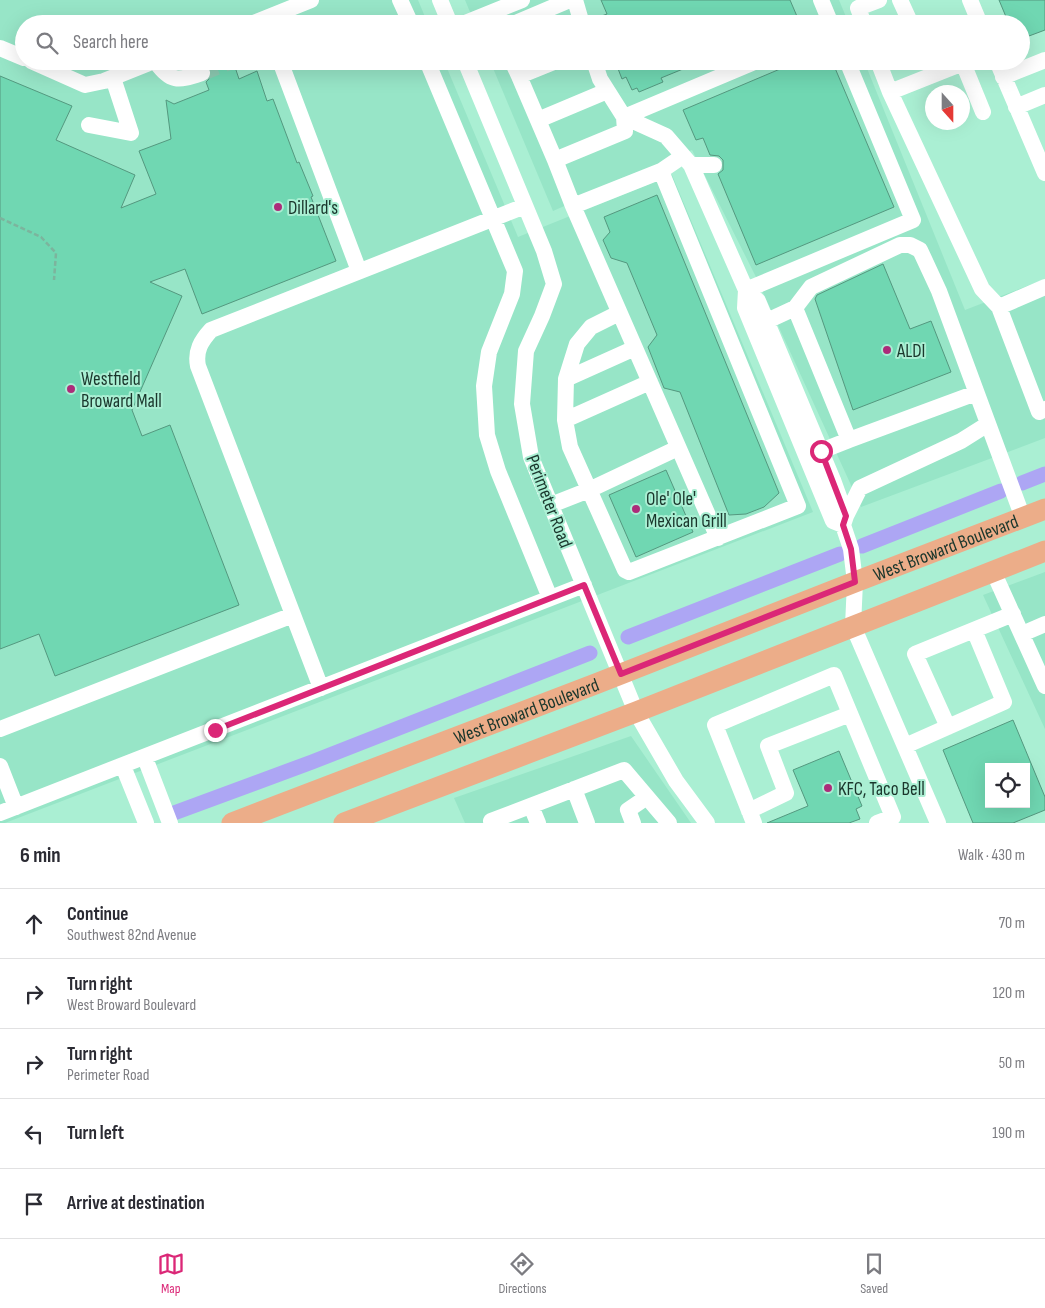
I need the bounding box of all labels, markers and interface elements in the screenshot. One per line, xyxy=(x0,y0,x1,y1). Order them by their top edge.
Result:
search box xyxy=(15,15,1030,70)
icon: search xyxy=(33,29,61,57)
text: Search here xyxy=(73,31,149,54)
north arrow xyxy=(925,85,970,130)
place label: Dillard's xyxy=(288,197,338,220)
marker: Dillard's xyxy=(272,201,284,213)
place label: ALDI xyxy=(896,340,925,363)
marker: ALDI xyxy=(881,344,893,356)
place label: Westfield Broward Mall xyxy=(81,368,162,413)
marker: Westfield Broward Mall xyxy=(65,383,77,395)
route start xyxy=(810,440,833,463)
street label: Perimeter Road xyxy=(520,452,577,551)
place label: Ole' Ole' Mexican Grill xyxy=(646,488,727,533)
marker: Ole' Ole' Mexican Grill xyxy=(630,503,642,515)
street label: West Broward Boulevard xyxy=(870,510,1022,587)
street label: West Broward Boulevard xyxy=(451,674,603,750)
route end xyxy=(204,719,227,742)
map controls xyxy=(985,763,1030,808)
button: locate xyxy=(985,763,1030,808)
place label: KFC, Taco Bell xyxy=(838,778,925,801)
marker: KFC, Taco Bell xyxy=(822,782,834,794)
text: 6 min xyxy=(20,843,61,868)
text: Walk · 430 m xyxy=(958,846,1025,865)
text: Continue xyxy=(67,903,128,926)
icon: ahead xyxy=(20,910,48,938)
text: 70 m xyxy=(999,914,1025,933)
text: Southwest 82nd Avenue xyxy=(67,926,196,945)
text: Turn right xyxy=(67,973,132,996)
icon: right xyxy=(20,980,48,1008)
text: 120 m xyxy=(993,984,1025,1003)
text: West Broward Boulevard xyxy=(67,996,196,1015)
text: Turn right xyxy=(67,1043,132,1066)
icon: right xyxy=(20,1050,48,1078)
text: 50 m xyxy=(999,1054,1025,1073)
text: Perimeter Road xyxy=(67,1066,149,1085)
icon: left xyxy=(20,1120,48,1148)
text: Turn left xyxy=(67,1122,124,1145)
text: 190 m xyxy=(992,1124,1025,1143)
icon: arrive xyxy=(20,1190,48,1218)
text: Arrive at destination xyxy=(67,1192,205,1215)
tab: Map xyxy=(157,1250,185,1297)
tab: Directions xyxy=(498,1250,547,1297)
tab: Saved xyxy=(860,1250,888,1297)

